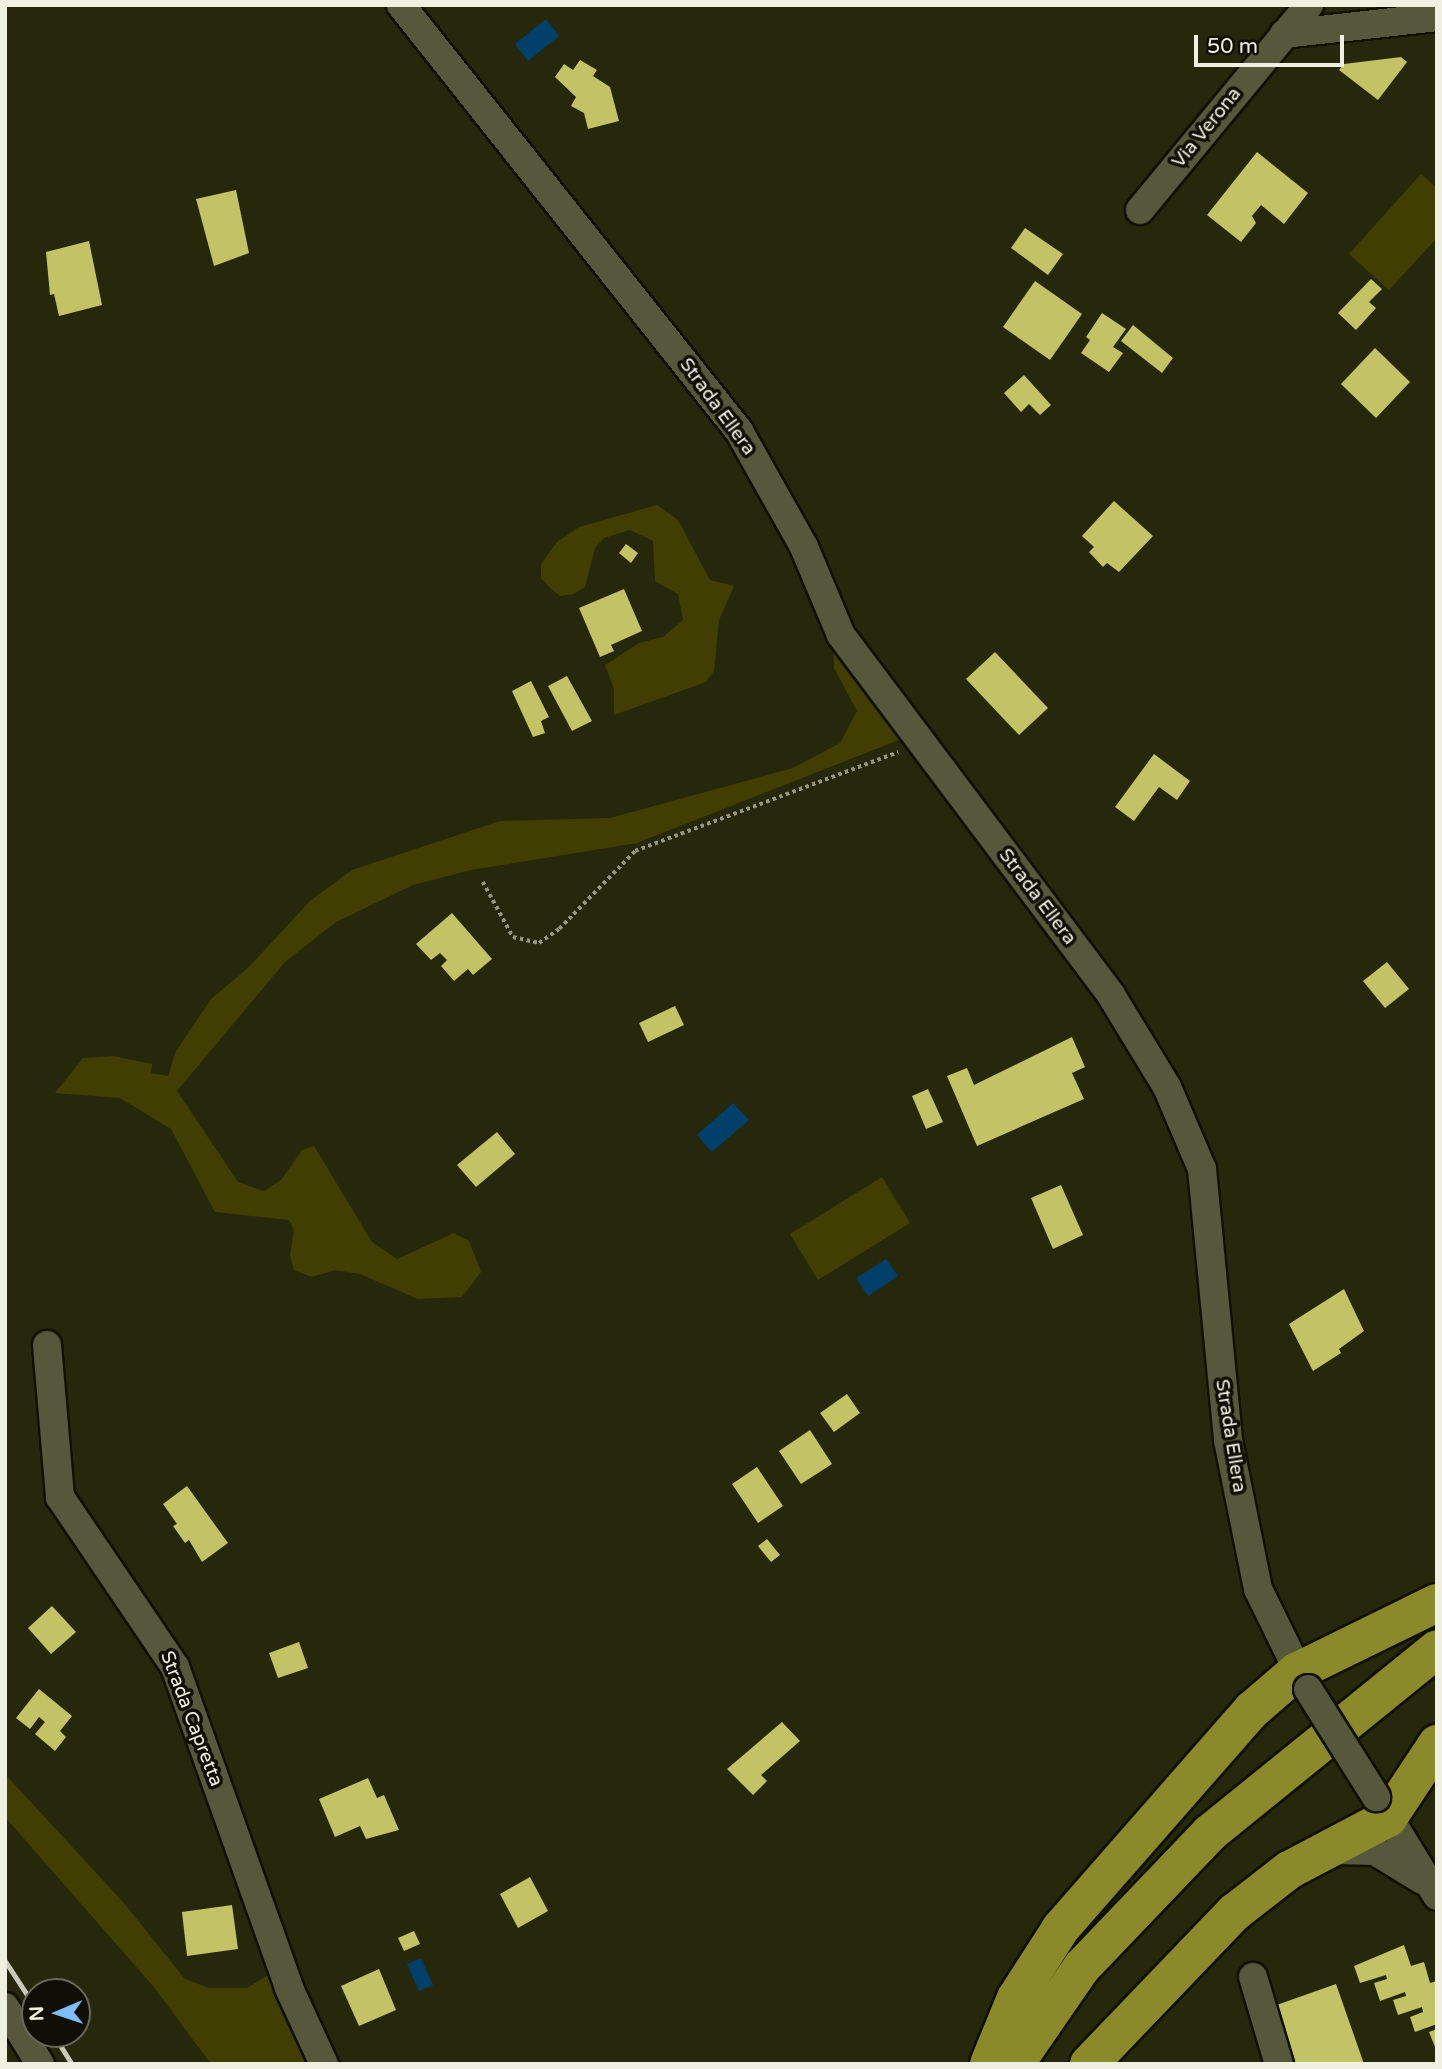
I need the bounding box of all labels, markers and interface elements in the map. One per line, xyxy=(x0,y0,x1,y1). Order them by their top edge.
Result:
scale bar xyxy=(1197,21,1348,65)
text: 50 m xyxy=(1207,34,1258,59)
street label: Via Verona xyxy=(1168,83,1246,173)
street label: Strada Ellera xyxy=(674,354,760,460)
street label: Strada Ellera xyxy=(993,844,1081,950)
street label: Strada Ellera xyxy=(1210,1378,1250,1494)
street label: Strada Capretta xyxy=(155,1648,227,1790)
north arrow xyxy=(21,1978,91,2048)
text: N xyxy=(26,2006,48,2022)

